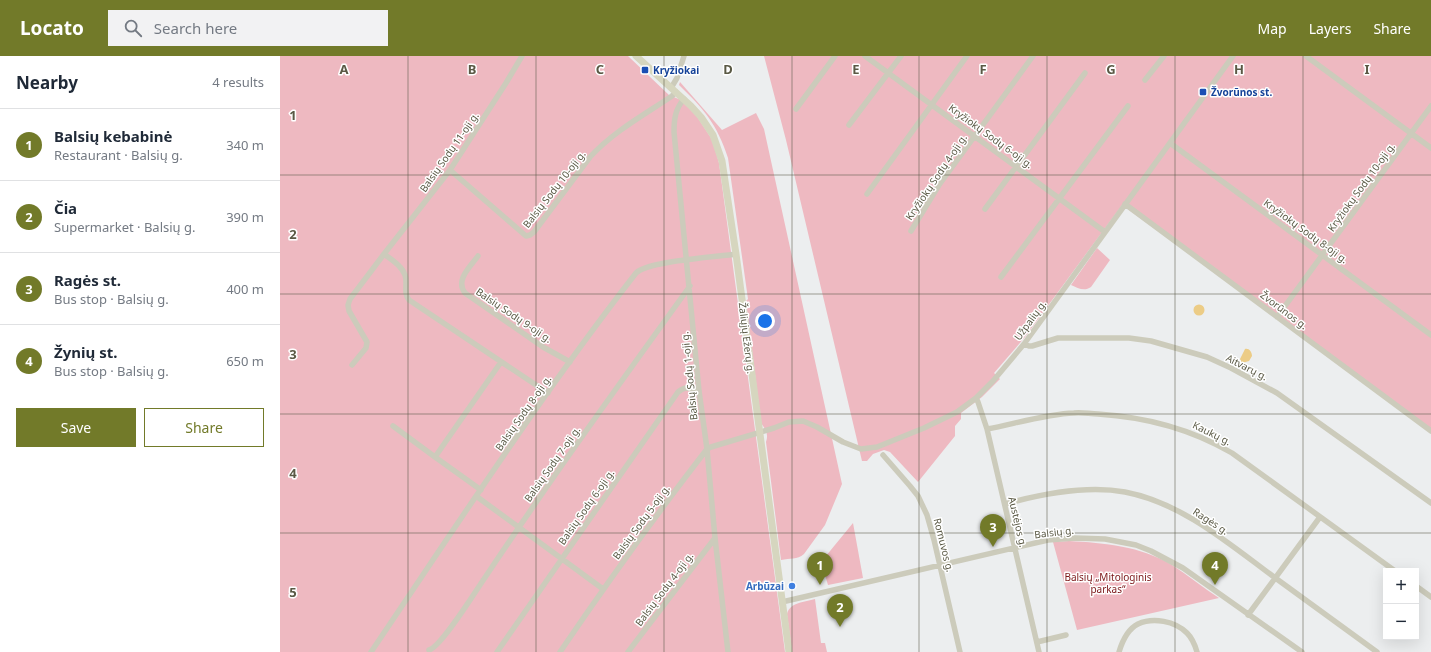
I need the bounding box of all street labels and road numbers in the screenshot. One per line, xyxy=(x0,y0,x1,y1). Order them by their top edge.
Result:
street label: Kryžiokų Sodų 6-oji g. xyxy=(946,101,1036,171)
street label: Balsių Sodų 11-oji g. xyxy=(416,109,482,195)
street label: Kryžiokų Sodų 4-oji g. xyxy=(902,131,970,223)
street label: Kryžiokų Sodų 10-oji g. xyxy=(1324,140,1398,234)
street label: Balsių Sodų 10-oji g. xyxy=(519,147,589,231)
street label: Kryžiokų Sodų 8-oji g. xyxy=(1261,196,1351,266)
street label: Balsių Sodų 9-oji g. xyxy=(473,284,555,346)
street label: Žvorūnos g. xyxy=(1258,288,1310,332)
street label: Užpalių g. xyxy=(1011,297,1049,343)
street label: Žaliųjų Ežerų g. xyxy=(736,302,758,374)
street label: Balsių Sodų 1-oji g. xyxy=(677,331,701,421)
street label: Aitvarų g. xyxy=(1224,351,1270,383)
street label: Balsių Sodų 8-oji g. xyxy=(492,373,554,453)
street label: Kaukų g. xyxy=(1191,418,1233,448)
street label: Balsių Sodų 7-oji g. xyxy=(521,424,583,504)
street label: Balsių Sodų 6-oji g. xyxy=(555,467,617,547)
street label: Balsių Sodų 5-oji g. xyxy=(609,482,673,562)
street label: Austėjos g. xyxy=(1005,495,1031,549)
street label: Ragės g. xyxy=(1190,504,1232,538)
street label: Romuvos g. xyxy=(931,517,957,573)
street label: Balsių g. xyxy=(1033,523,1075,541)
street label: Balsių Sodų 4-oji g. xyxy=(632,549,696,629)

